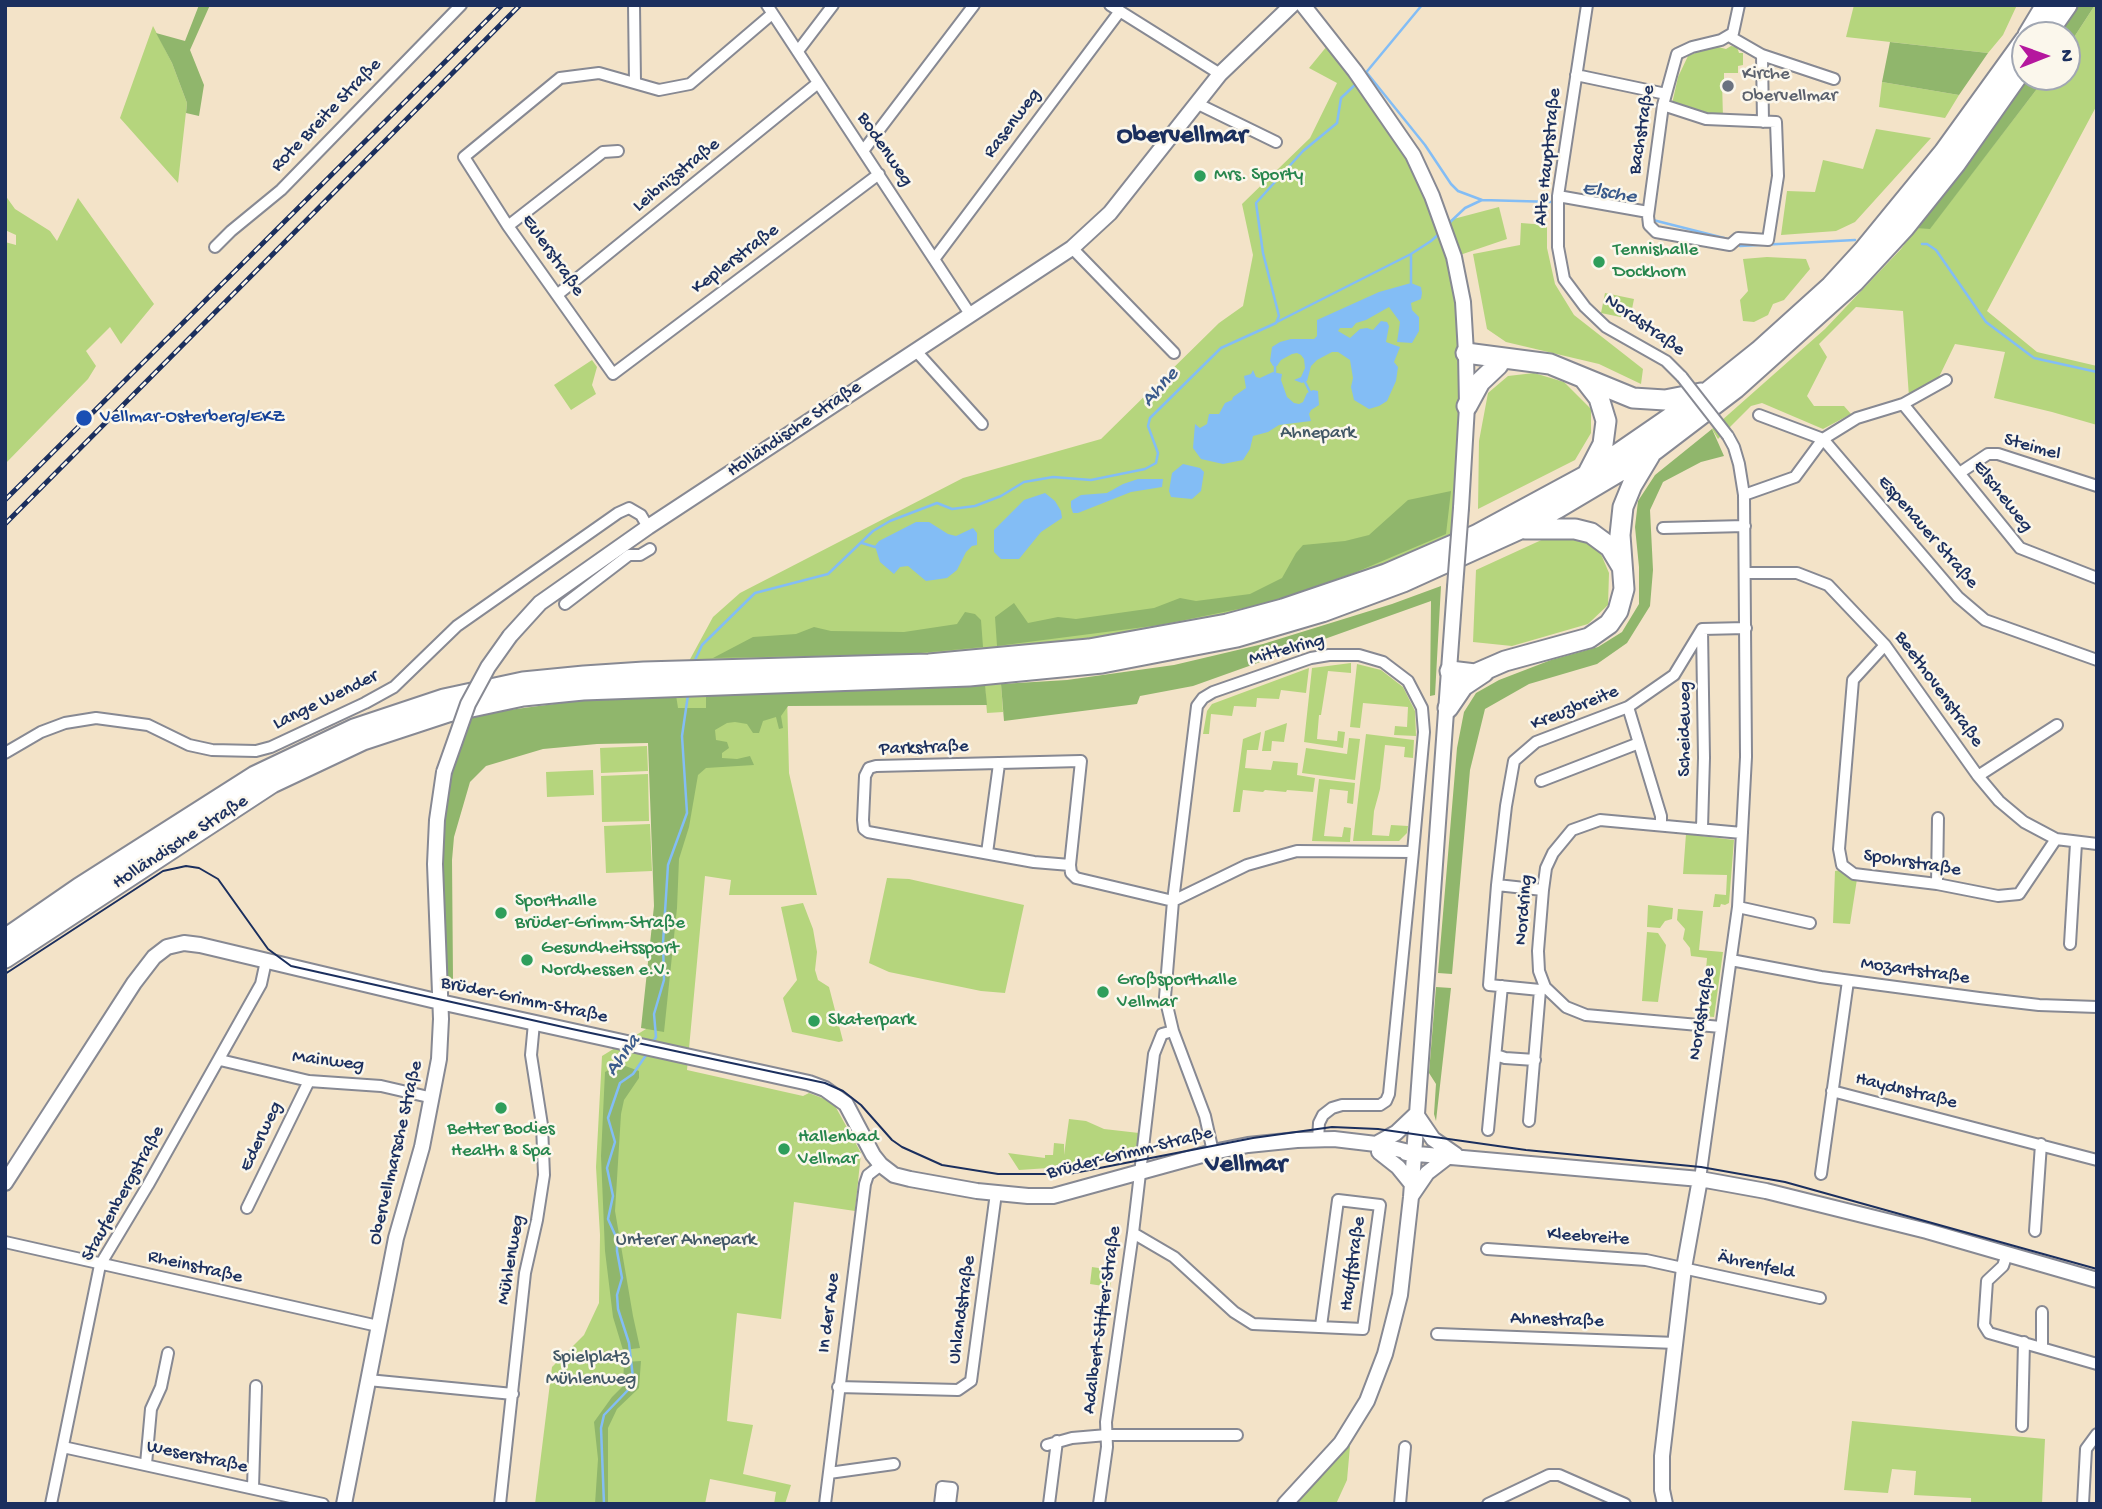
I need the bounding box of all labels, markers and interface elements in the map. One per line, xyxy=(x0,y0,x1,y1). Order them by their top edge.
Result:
north arrow xyxy=(2011,21,2081,91)
text: N xyxy=(2054,49,2077,62)
street label: Rote Breite Straße xyxy=(267,54,387,178)
place label: Kirche Obervellmar xyxy=(1742,64,1837,108)
marker: Kirche Obervellmar xyxy=(1720,78,1736,94)
street label: Bachstraße xyxy=(1625,84,1661,176)
street label: Rasenweg xyxy=(979,85,1047,163)
street label: Alte Hauptstraße xyxy=(1530,87,1568,227)
street label: Bodenweg xyxy=(851,108,917,192)
district label: Obervellmar xyxy=(1117,121,1247,153)
street label: Leibnizstraße xyxy=(629,134,725,218)
place label: Mrs. Sporty xyxy=(1214,165,1303,187)
marker: Mrs. Sporty xyxy=(1192,168,1208,184)
water label: Elsche xyxy=(1580,177,1638,211)
street label: Eulerstraße xyxy=(515,211,589,301)
street label: Keplerstraße xyxy=(688,220,784,300)
place label: Tennishalle Dockhorn xyxy=(1613,240,1698,284)
marker: Tennishalle Dockhorn xyxy=(1591,254,1607,270)
street label: Nordstraße xyxy=(1599,290,1689,362)
water label: Ahne xyxy=(1137,363,1185,413)
street label: Holländische Straße xyxy=(724,377,866,483)
place label: Vellmar-Osterberg/EKZ xyxy=(100,407,285,429)
marker: Vellmar-Osterberg/EKZ xyxy=(74,408,94,428)
park label: Ahnepark xyxy=(1280,423,1356,445)
street label: Steimel xyxy=(2001,429,2063,467)
street label: Elscheweg xyxy=(1967,457,2037,537)
street label: Espenauer Straße xyxy=(1872,472,1982,594)
street label: Beethovenstraße xyxy=(1888,628,1988,752)
street label: Mittelring xyxy=(1247,630,1327,672)
street label: Lange Wender xyxy=(270,666,382,736)
street label: Kreuzbreite xyxy=(1528,681,1622,737)
street label: Scheideweg xyxy=(1675,681,1697,777)
street label: Parkstraße xyxy=(879,736,969,762)
street label: Holländische Straße xyxy=(109,791,253,895)
street label: Spohrstraße xyxy=(1862,845,1962,883)
street label: Nordring xyxy=(1511,874,1539,946)
place label: Sporthalle Brüder-Grimm-Straße xyxy=(515,891,685,935)
marker: Sporthalle Brüder-Grimm-Straße xyxy=(493,905,509,921)
place label: Gesundheitssport Nordhessen e.V. xyxy=(541,938,678,982)
marker: Gesundheitssport Nordhessen e.V. xyxy=(519,952,535,968)
street label: Mozartstraße xyxy=(1859,953,1971,991)
street label: Nordstraße xyxy=(1684,966,1722,1062)
place label: Großsporthalle Vellmar xyxy=(1117,970,1237,1014)
street label: Brüder-Grimm-Straße xyxy=(439,972,609,1030)
marker: Großsporthalle Vellmar xyxy=(1095,984,1111,1000)
place label: Skaterpark xyxy=(828,1010,915,1032)
marker: Skaterpark xyxy=(806,1013,822,1029)
water label: Ahna xyxy=(600,1030,648,1082)
street label: Mainweg xyxy=(291,1046,365,1078)
street label: Obervellmarsche Straße xyxy=(365,1059,429,1247)
street label: Haydnstraße xyxy=(1853,1068,1959,1116)
street label: Ederweg xyxy=(235,1098,289,1176)
marker: Better Bodies Health & Spa xyxy=(493,1100,509,1116)
place label: Better Bodies Health & Spa xyxy=(447,1119,555,1163)
street label: Staufenbergstraße xyxy=(77,1122,171,1266)
street label: Brüder-Grimm-Straße xyxy=(1045,1122,1215,1186)
place label: Hallenbad Vellmar xyxy=(798,1127,878,1171)
marker: Hallenbad Vellmar xyxy=(776,1141,792,1157)
district label: Vellmar xyxy=(1205,1150,1287,1182)
street label: Mühlenweg xyxy=(493,1213,531,1307)
street label: Hauffstraße xyxy=(1336,1215,1372,1313)
street label: Kleebreite xyxy=(1546,1224,1630,1252)
street label: Adalbert-Stifter-Straße xyxy=(1079,1225,1127,1415)
park label: Unterer Ahnepark xyxy=(616,1230,756,1252)
street label: Rheinstraße xyxy=(145,1246,245,1290)
street label: Ährenfeld xyxy=(1716,1247,1796,1285)
street label: Uhlandstraße xyxy=(944,1254,982,1366)
street label: In der Aue xyxy=(814,1272,846,1354)
street label: Ahnestraße xyxy=(1510,1308,1604,1334)
park label: Spielplatz Mühlenweg xyxy=(546,1347,636,1391)
street label: Weserstraße xyxy=(144,1436,250,1480)

